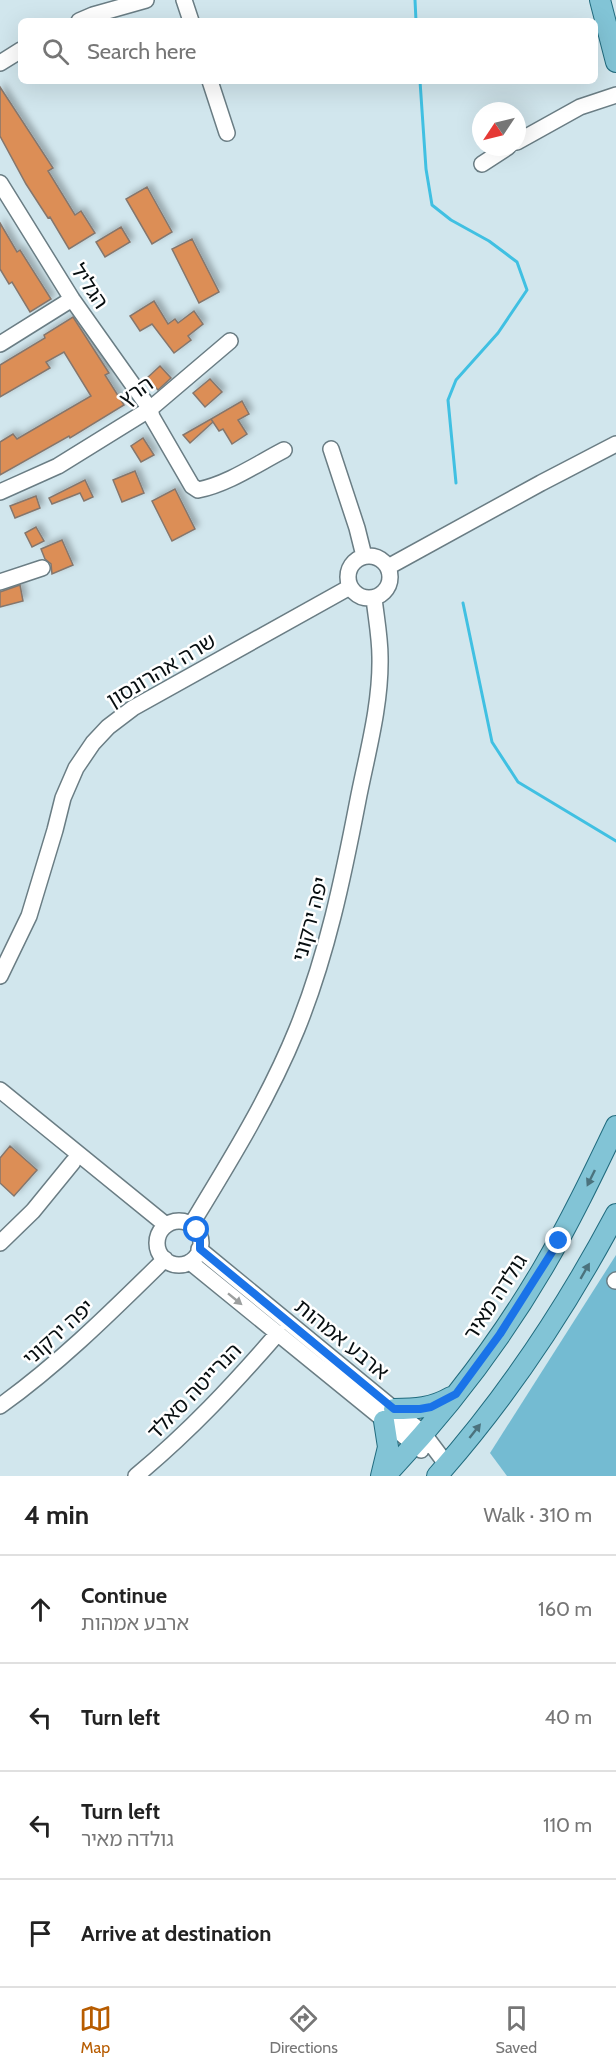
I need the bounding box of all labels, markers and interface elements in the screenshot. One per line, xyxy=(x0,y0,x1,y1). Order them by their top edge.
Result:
search box xyxy=(18,18,598,84)
icon: search xyxy=(39,35,72,68)
text: Search here xyxy=(87,38,196,65)
north arrow xyxy=(472,102,526,156)
street label: הגליל xyxy=(66,259,114,313)
street label: הרץ xyxy=(114,371,158,411)
street label: שרה אהרונסון xyxy=(102,628,220,712)
street label: יפה ירקוני xyxy=(287,874,333,964)
one-way arrow xyxy=(586,1170,596,1187)
route start xyxy=(183,1216,209,1242)
route end xyxy=(545,1227,571,1253)
street label: גולדה מאיר xyxy=(458,1249,532,1345)
one-way arrow xyxy=(580,1263,591,1279)
one-way arrow xyxy=(227,1292,243,1305)
street label: יפה ירקוני xyxy=(18,1294,98,1370)
street label: ארבע אמהות xyxy=(290,1294,394,1384)
street label: הנרייטה סאלד xyxy=(142,1338,246,1444)
one-way arrow xyxy=(468,1424,480,1439)
text: 4 min xyxy=(24,1499,89,1531)
text: Walk · 310 m xyxy=(484,1503,592,1527)
text: Continue xyxy=(81,1582,167,1609)
icon: ahead xyxy=(24,1593,57,1626)
text: 160 m xyxy=(538,1597,592,1621)
text: ארבע אמהות xyxy=(81,1611,189,1635)
icon: left xyxy=(24,1701,57,1734)
text: Turn left xyxy=(81,1704,160,1731)
text: 40 m xyxy=(544,1705,592,1729)
text: Turn left xyxy=(81,1798,160,1825)
icon: left xyxy=(24,1809,57,1842)
text: 110 m xyxy=(543,1813,592,1837)
text: גולדה מאיר xyxy=(81,1827,174,1851)
icon: arrive xyxy=(24,1917,57,1950)
text: Arrive at destination xyxy=(81,1920,271,1947)
tab: Map xyxy=(79,2002,112,2057)
tab: Directions xyxy=(270,2002,338,2057)
tab: Saved xyxy=(496,2002,537,2057)

